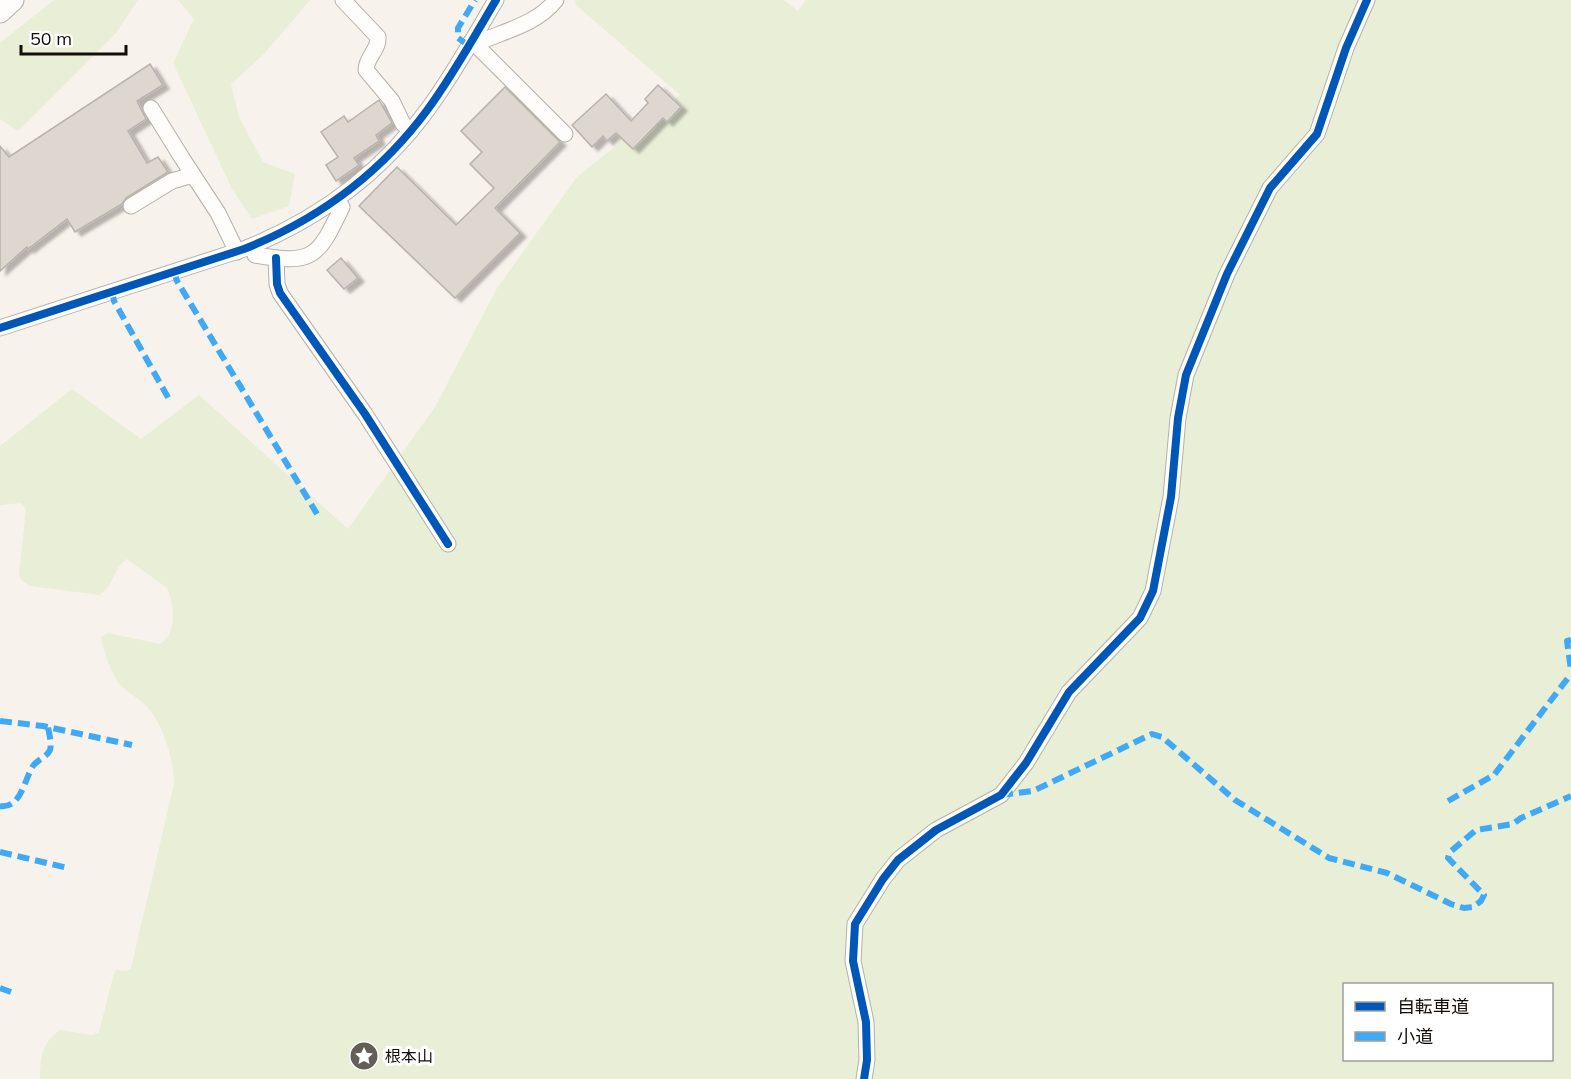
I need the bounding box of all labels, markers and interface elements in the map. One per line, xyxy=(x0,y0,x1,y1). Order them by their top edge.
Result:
scale bar xyxy=(21,18,126,56)
text: 50 m xyxy=(30,27,72,50)
legend xyxy=(1343,983,1553,1061)
text: 自転車道 xyxy=(1397,995,1469,1018)
text: 小道 xyxy=(1397,1025,1433,1048)
place icon: 根本山 xyxy=(348,1040,380,1072)
place label: 根本山 xyxy=(385,1046,433,1066)

